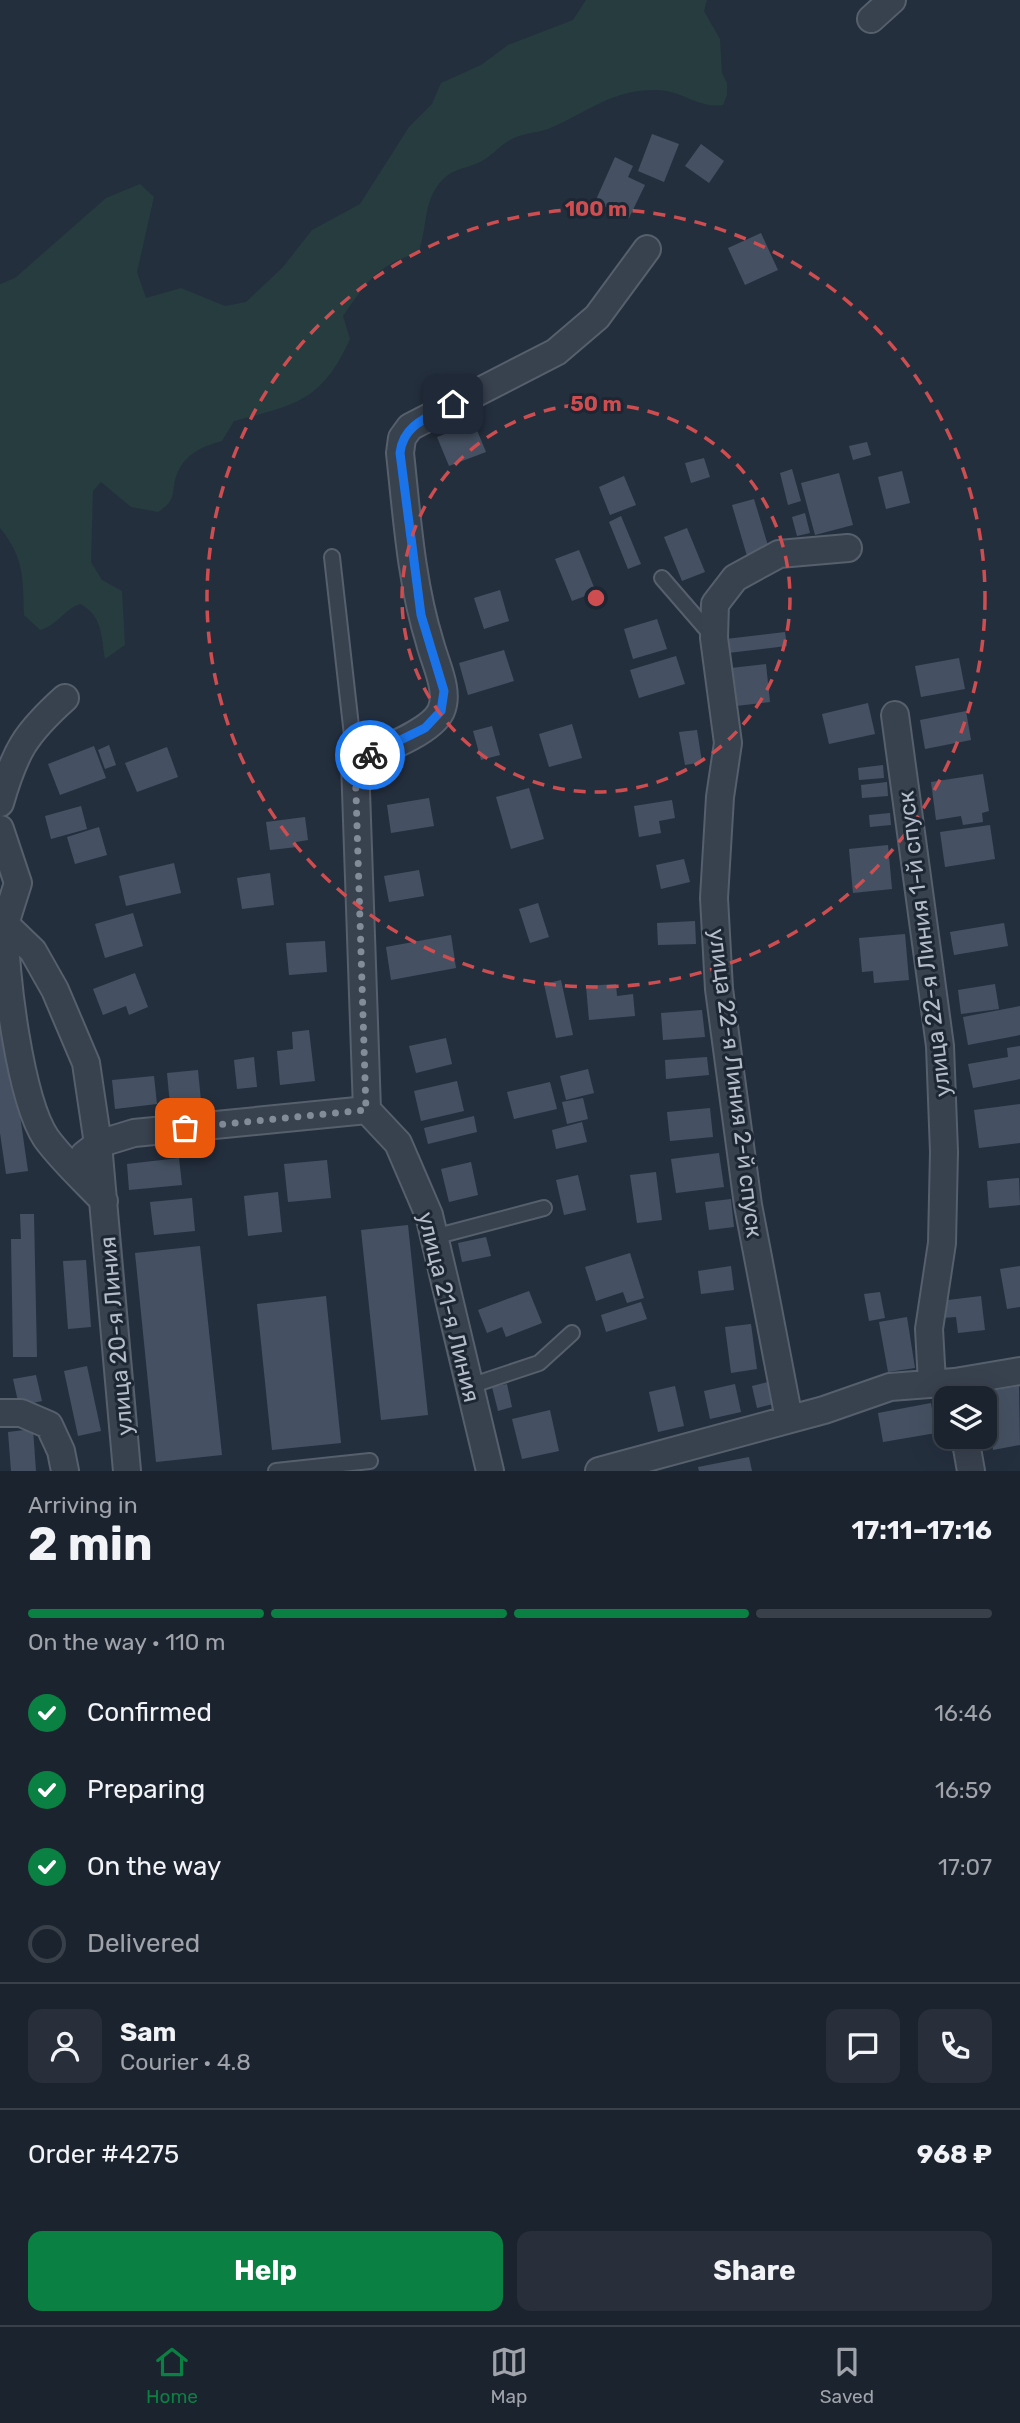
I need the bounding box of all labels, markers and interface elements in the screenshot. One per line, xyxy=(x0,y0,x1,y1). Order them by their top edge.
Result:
text: 100 m xyxy=(565,196,627,221)
pin xyxy=(423,374,483,434)
icon: home xyxy=(434,385,472,423)
text: 50 m xyxy=(570,391,622,416)
centre of rings xyxy=(584,586,608,610)
courier xyxy=(335,720,405,790)
icon: bike xyxy=(351,736,389,774)
street label: улица 22-я Линия 1-й спуск xyxy=(891,789,957,1099)
street label: улица 22-я Линия 2-й спуск xyxy=(703,927,769,1239)
pin xyxy=(155,1098,215,1158)
icon: bag xyxy=(166,1109,204,1147)
street label: улица 21-я Линия xyxy=(412,1209,486,1405)
street label: улица 20-я Линия xyxy=(93,1235,139,1437)
map controls xyxy=(934,1386,997,1449)
button: layers xyxy=(934,1386,997,1449)
text: Arriving in xyxy=(28,1491,138,1519)
text: 17:11–17:16 xyxy=(851,1515,992,1546)
text: 2 min xyxy=(28,1517,153,1572)
text: On the way · 110 m xyxy=(28,1628,226,1656)
icon: check xyxy=(28,1694,66,1732)
text: Confirmed xyxy=(87,1697,212,1728)
text: 16:46 xyxy=(934,1699,992,1727)
icon: check xyxy=(28,1771,66,1809)
text: Preparing xyxy=(87,1774,205,1805)
text: 16:59 xyxy=(935,1776,992,1804)
icon: check xyxy=(28,1848,66,1886)
text: On the way xyxy=(87,1851,221,1882)
text: 17:07 xyxy=(938,1853,992,1881)
text: Delivered xyxy=(87,1928,200,1959)
button: person xyxy=(28,2009,102,2083)
button: chat xyxy=(826,2009,900,2083)
button: phone xyxy=(918,2009,992,2083)
text: Sam xyxy=(120,2017,176,2048)
text: Courier · 4.8 xyxy=(120,2048,251,2076)
text: Order #4275 xyxy=(28,2139,179,2170)
text: 968 ₽ xyxy=(917,2139,992,2170)
button: Help xyxy=(28,2231,503,2311)
button: Share xyxy=(517,2231,992,2311)
tab: Home xyxy=(146,2343,198,2408)
tab: Map xyxy=(490,2343,528,2408)
tab: Saved xyxy=(820,2343,874,2408)

